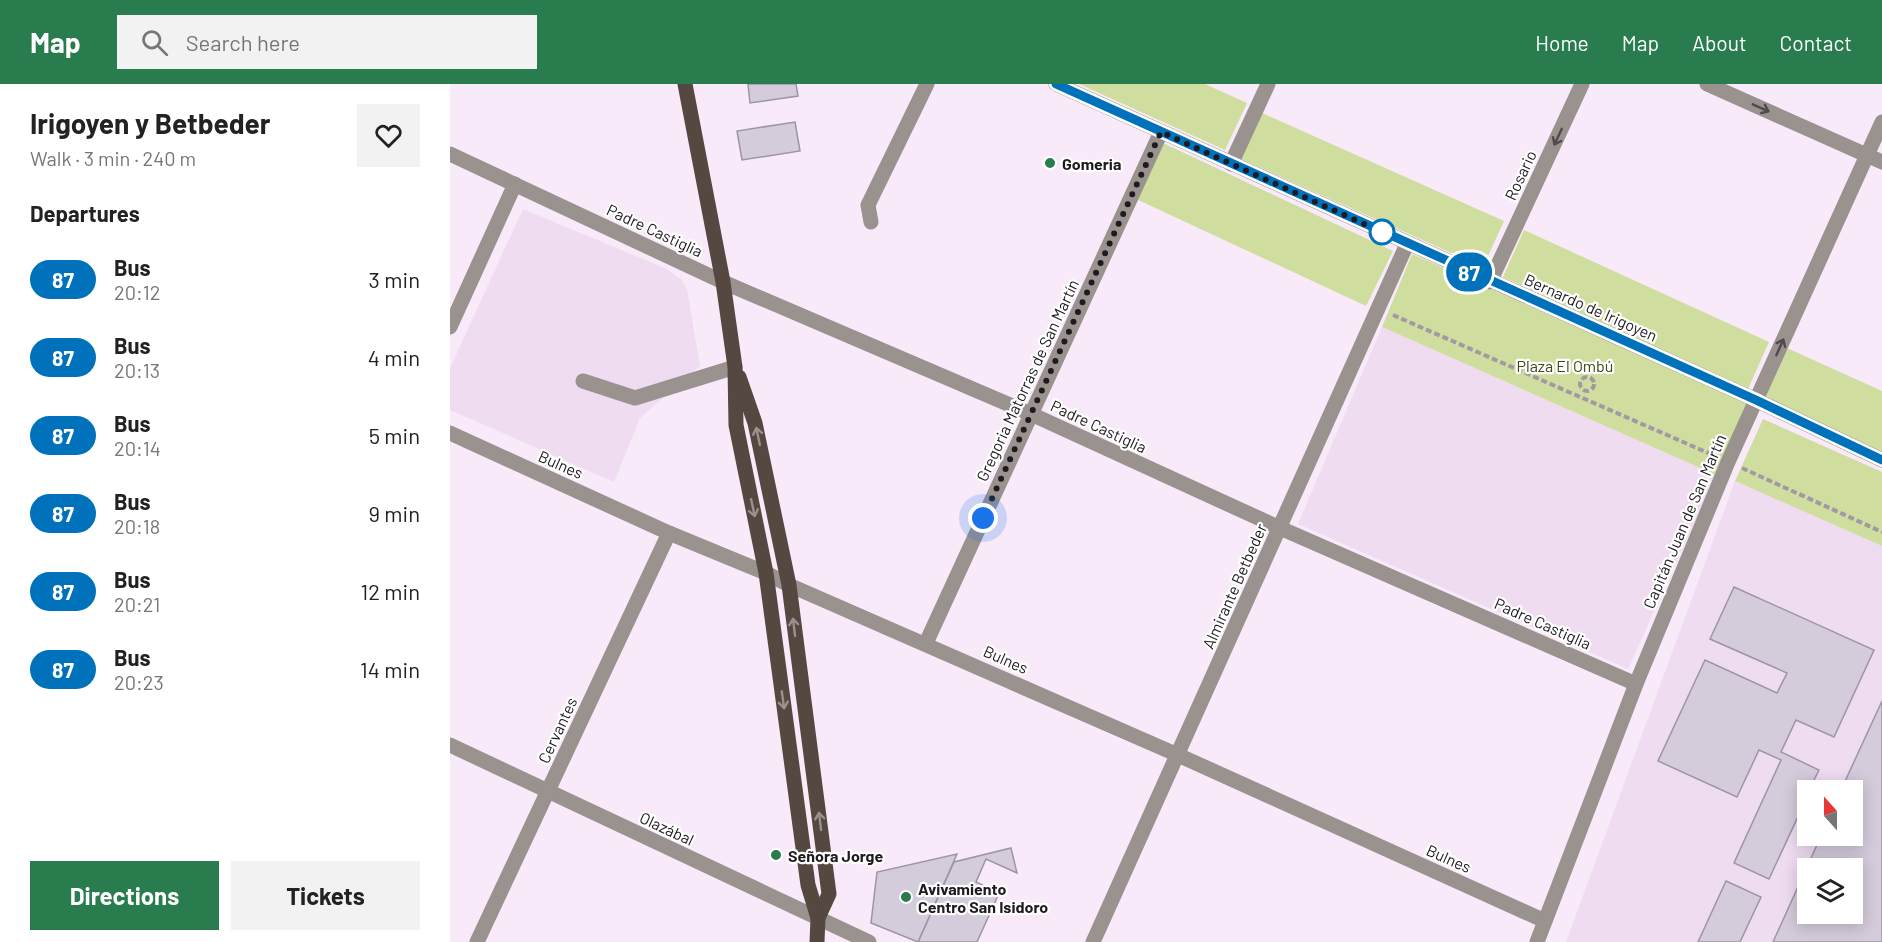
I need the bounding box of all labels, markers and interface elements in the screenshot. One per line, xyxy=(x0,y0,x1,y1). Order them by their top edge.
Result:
search box xyxy=(117,15,537,69)
text: Map xyxy=(30,25,81,59)
icon: search xyxy=(138,26,171,59)
text: Search here xyxy=(186,29,300,55)
text: Home xyxy=(1535,30,1589,55)
text: Map xyxy=(1622,30,1659,55)
text: About xyxy=(1692,30,1747,55)
text: Contact xyxy=(1780,30,1852,55)
one-way arrow xyxy=(1751,103,1769,114)
button: heart xyxy=(357,104,420,167)
text: Irigoyen y Betbeder xyxy=(30,106,271,140)
one-way arrow xyxy=(1551,128,1563,146)
text: Walk · 3 min · 240 m xyxy=(30,146,196,170)
street label: Rosario xyxy=(1500,147,1540,203)
place label: Gomeria xyxy=(1062,154,1121,173)
marker: Gomeria xyxy=(1043,156,1057,170)
street label: Padre Castiglia xyxy=(604,199,706,261)
text: Departures xyxy=(30,200,140,226)
unlabelled marker xyxy=(1369,219,1395,245)
line badge: 87 xyxy=(1442,252,1496,291)
text: Bus xyxy=(114,254,151,280)
text: 87 xyxy=(1458,260,1480,285)
text: 3 min xyxy=(369,266,420,292)
text: 87 xyxy=(52,267,74,292)
street label: Bernardo de Irigoyen xyxy=(1522,269,1660,345)
street label: Gregoria Matorras de San Martín xyxy=(972,276,1082,484)
text: 20:12 xyxy=(114,280,161,304)
text: Bus xyxy=(114,332,151,358)
one-way arrow xyxy=(1775,338,1786,356)
text: 4 min xyxy=(368,344,420,370)
text: 87 xyxy=(52,345,74,370)
park label: Plaza El Ombú xyxy=(1517,356,1613,375)
text: 20:13 xyxy=(114,358,160,382)
street label: Padre Castiglia xyxy=(1048,395,1150,457)
text: Bus xyxy=(114,410,151,436)
text: 5 min xyxy=(369,422,420,448)
text: 87 xyxy=(52,423,74,448)
one-way arrow xyxy=(752,426,763,446)
street label: Capitán Juan de San Martín xyxy=(1639,431,1729,611)
text: 20:14 xyxy=(114,436,161,460)
street label: Bulnes xyxy=(536,446,586,482)
text: Bus xyxy=(114,488,151,514)
one-way arrow xyxy=(748,498,759,517)
text: 9 min xyxy=(368,500,420,526)
text: 87 xyxy=(52,501,74,526)
your location xyxy=(968,503,998,533)
text: 20:18 xyxy=(114,514,160,538)
street label: Almirante Betbeder xyxy=(1198,520,1270,652)
text: Bus xyxy=(114,566,151,592)
text: 12 min xyxy=(360,578,420,604)
text: 87 xyxy=(52,579,74,604)
text: 20:21 xyxy=(114,592,160,616)
street label: Padre Castiglia xyxy=(1492,593,1594,653)
one-way arrow xyxy=(788,618,799,638)
street label: Bulnes xyxy=(981,641,1031,677)
text: Bus xyxy=(114,644,151,670)
text: 14 min xyxy=(360,656,420,682)
text: 87 xyxy=(52,657,74,682)
text: 20:23 xyxy=(114,670,164,694)
one-way arrow xyxy=(778,690,789,710)
street label: Cervantes xyxy=(534,694,580,766)
north arrow xyxy=(1797,780,1863,846)
map controls xyxy=(1797,780,1863,924)
street label: Olazábal xyxy=(637,807,697,849)
one-way arrow xyxy=(814,811,825,831)
street label: Bulnes xyxy=(1424,840,1474,876)
place label: Señora Jorge xyxy=(788,846,883,865)
marker: Señora Jorge xyxy=(769,848,783,862)
button: layers xyxy=(1797,858,1863,924)
button: Directions xyxy=(30,861,219,930)
button: Tickets xyxy=(231,861,420,930)
place label: Avivamiento Centro San Isidoro xyxy=(918,879,1048,916)
marker: Avivamiento Centro San Isidoro xyxy=(899,890,913,904)

